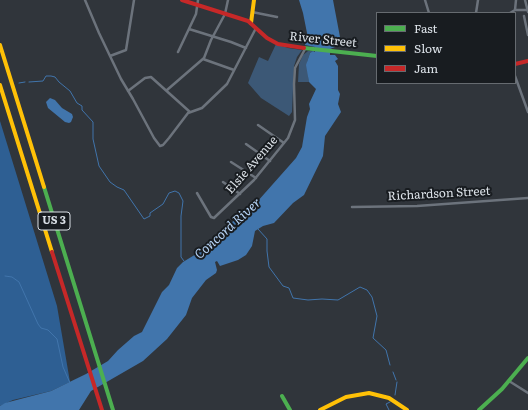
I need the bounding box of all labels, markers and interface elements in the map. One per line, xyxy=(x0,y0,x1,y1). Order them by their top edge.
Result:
legend xyxy=(376,12,516,84)
text: Fast xyxy=(414,19,437,37)
street label: River Street xyxy=(289,29,357,51)
text: Slow xyxy=(414,39,442,57)
text: Jam xyxy=(414,59,438,77)
street label: Elsie Avenue xyxy=(223,133,281,197)
street label: Richardson Street xyxy=(387,184,491,204)
water label: Concord River xyxy=(192,195,264,263)
road number: US 3 xyxy=(38,212,70,230)

